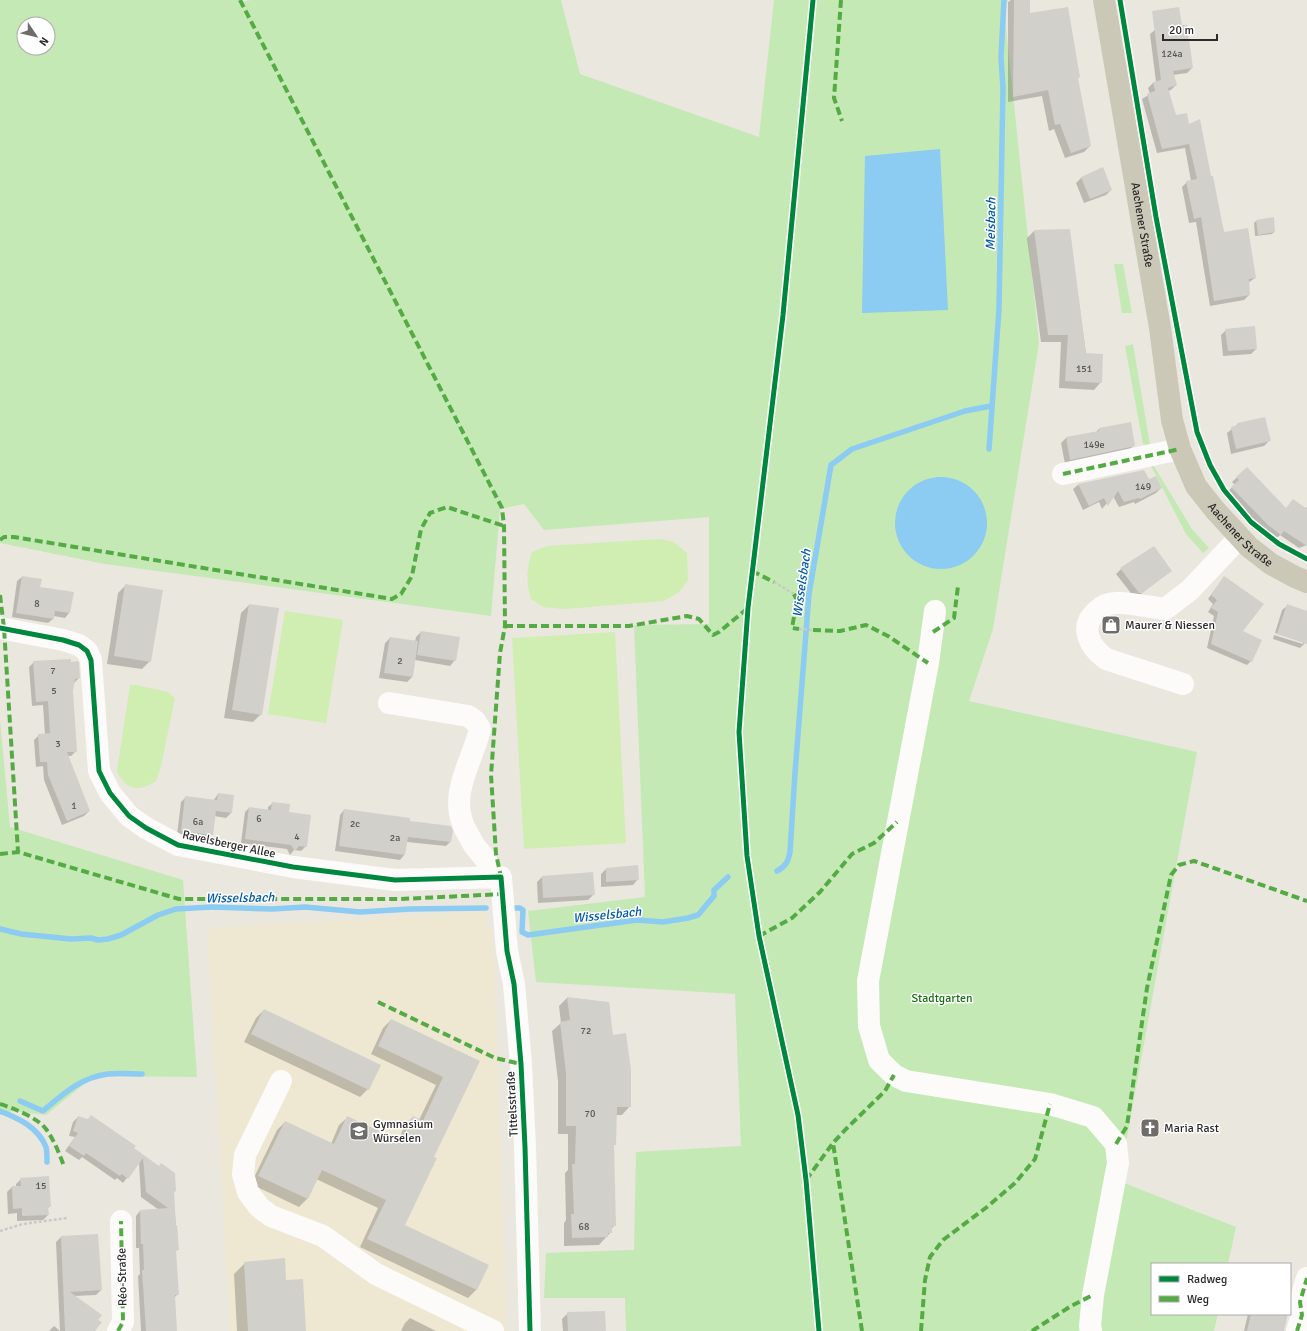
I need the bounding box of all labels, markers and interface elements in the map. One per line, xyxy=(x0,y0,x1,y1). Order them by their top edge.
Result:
north arrow xyxy=(16,16,56,56)
scale bar xyxy=(1163,16,1217,42)
text: 20 m xyxy=(1169,23,1194,38)
text: N xyxy=(36,35,51,48)
house number: 124a xyxy=(1161,48,1183,60)
street label: Aachener Straße xyxy=(1127,181,1157,269)
water label: Meisbach xyxy=(983,197,999,251)
house number: 151 xyxy=(1076,363,1092,375)
house number: 149e xyxy=(1083,439,1105,451)
house number: 149 xyxy=(1135,481,1151,493)
street label: Aachener Straße xyxy=(1204,500,1276,571)
water label: Wisselsbach xyxy=(789,547,815,618)
house number: 8 xyxy=(34,598,40,610)
shop icon: Maurer & Niessen xyxy=(1100,614,1122,636)
place label: Maurer & Niessen xyxy=(1125,618,1215,633)
house number: 2 xyxy=(397,655,403,667)
house number: 7 xyxy=(50,665,56,677)
house number: 5 xyxy=(51,685,57,697)
house number: 3 xyxy=(55,738,61,750)
house number: 1 xyxy=(71,800,77,812)
house number: 6 xyxy=(256,813,262,825)
house number: 6a xyxy=(193,816,203,828)
house number: 2c xyxy=(350,818,360,830)
street label: Ravelsberger Allee xyxy=(181,827,277,862)
house number: 4 xyxy=(294,831,300,843)
house number: 2a xyxy=(390,832,400,844)
water label: Wisselsbach xyxy=(206,889,275,907)
water label: Wisselsbach xyxy=(572,903,643,927)
park label: Stadtgarten xyxy=(911,991,973,1006)
house number: 72 xyxy=(581,1025,591,1037)
street label: Tittelsstraße xyxy=(503,1071,522,1137)
house number: 70 xyxy=(585,1108,595,1120)
place label: Gymnasium Würselen xyxy=(373,1117,433,1146)
church icon: Maria Rast xyxy=(1139,1117,1161,1139)
school or university icon: Gymnasium Würselen xyxy=(348,1120,370,1142)
place label: Maria Rast xyxy=(1164,1121,1219,1136)
house number: 15 xyxy=(36,1180,46,1192)
house number: 68 xyxy=(579,1221,589,1233)
street label: Réo-Straße xyxy=(114,1248,131,1306)
legend xyxy=(1151,1263,1291,1315)
text: Radweg xyxy=(1187,1272,1227,1287)
text: Weg xyxy=(1187,1292,1209,1307)

